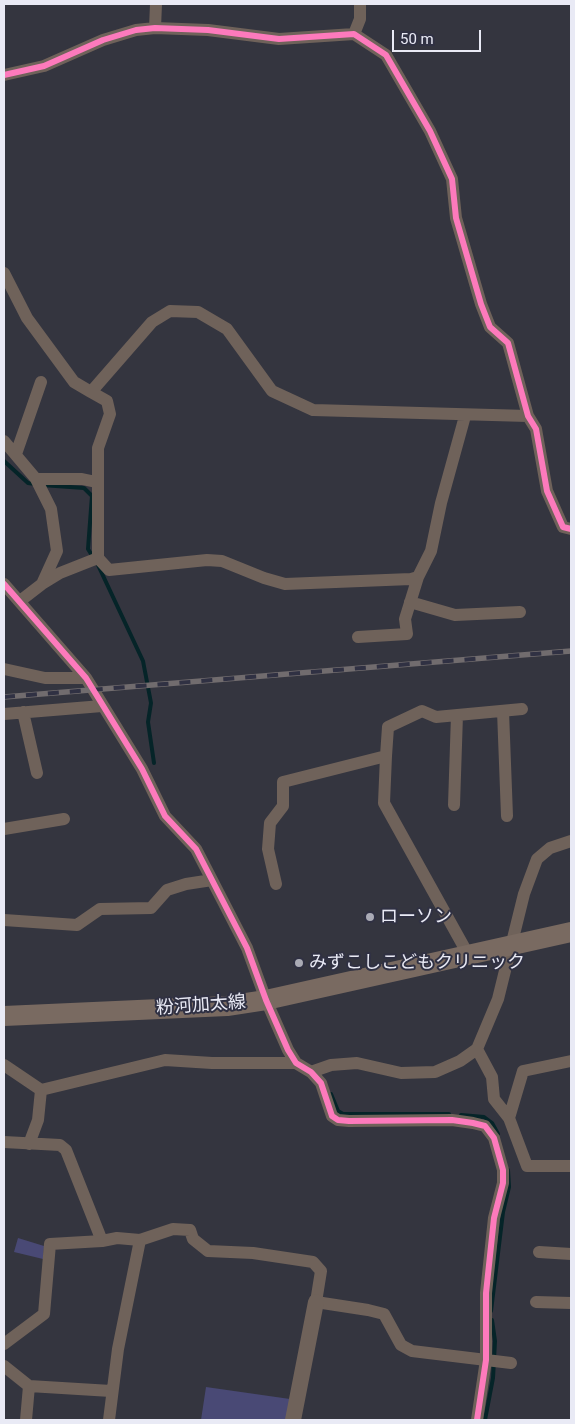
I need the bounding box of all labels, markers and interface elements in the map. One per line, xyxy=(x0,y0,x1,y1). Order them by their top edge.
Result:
scale bar xyxy=(395,20,484,52)
text: 50 m xyxy=(400,30,434,48)
place label: ローソン xyxy=(380,906,452,928)
marker: ローソン xyxy=(364,911,376,923)
place label: みずこしこどもクリニック xyxy=(309,952,525,974)
marker: みずこしこどもクリニック xyxy=(293,957,305,969)
street label: 粉河加太線 xyxy=(155,992,247,1020)

